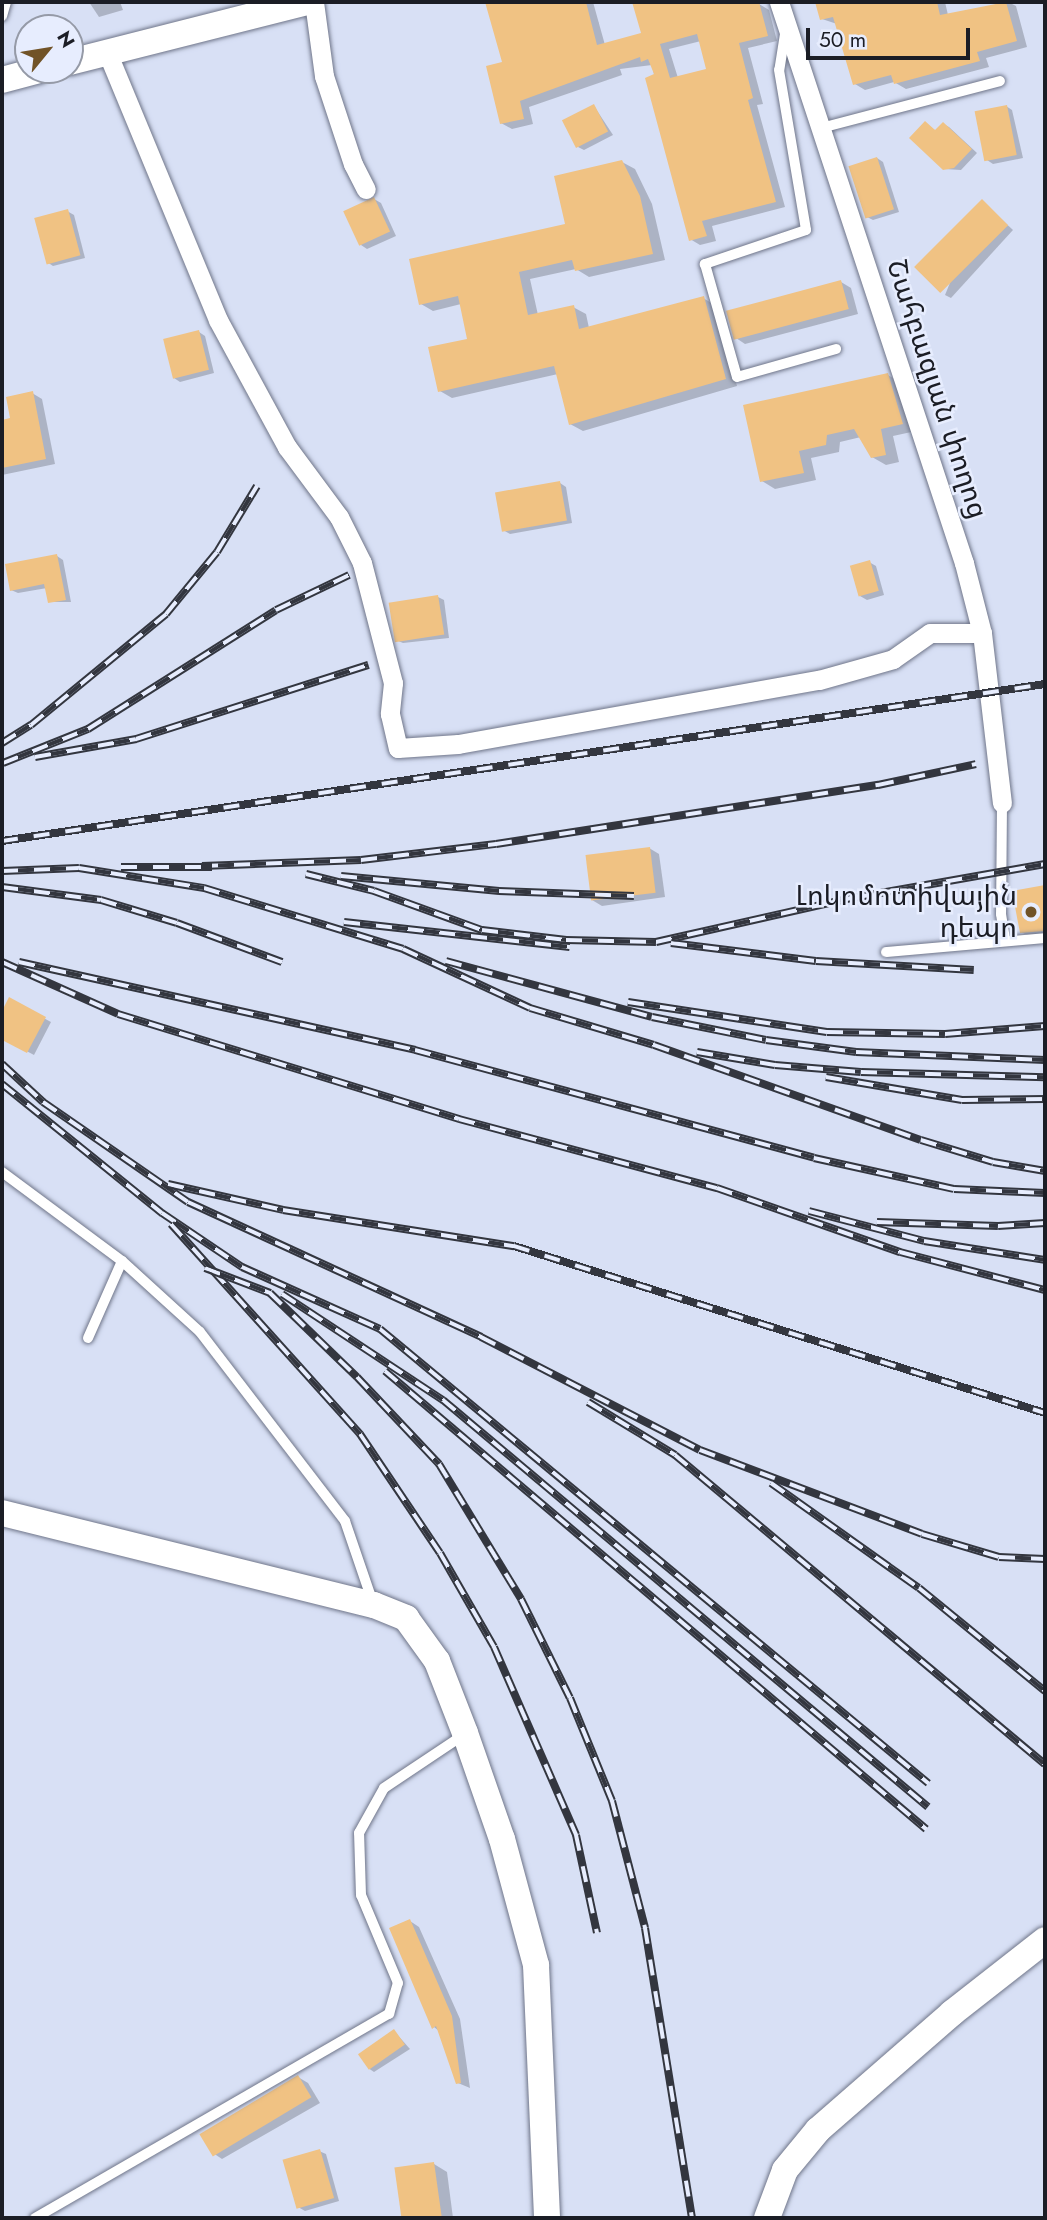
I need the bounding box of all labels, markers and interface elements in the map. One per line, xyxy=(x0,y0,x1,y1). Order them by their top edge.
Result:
north arrow xyxy=(14,14,84,84)
scale bar xyxy=(809,14,974,58)
text: 50 m xyxy=(819,25,866,55)
text: N xyxy=(50,26,81,53)
street label: Շահբազյան փողոց xyxy=(879,255,995,523)
place label: Լոկոմոտիվային դեպո xyxy=(796,879,1017,945)
marker: Լոկոմոտիվային դեպո xyxy=(1023,904,1039,920)

